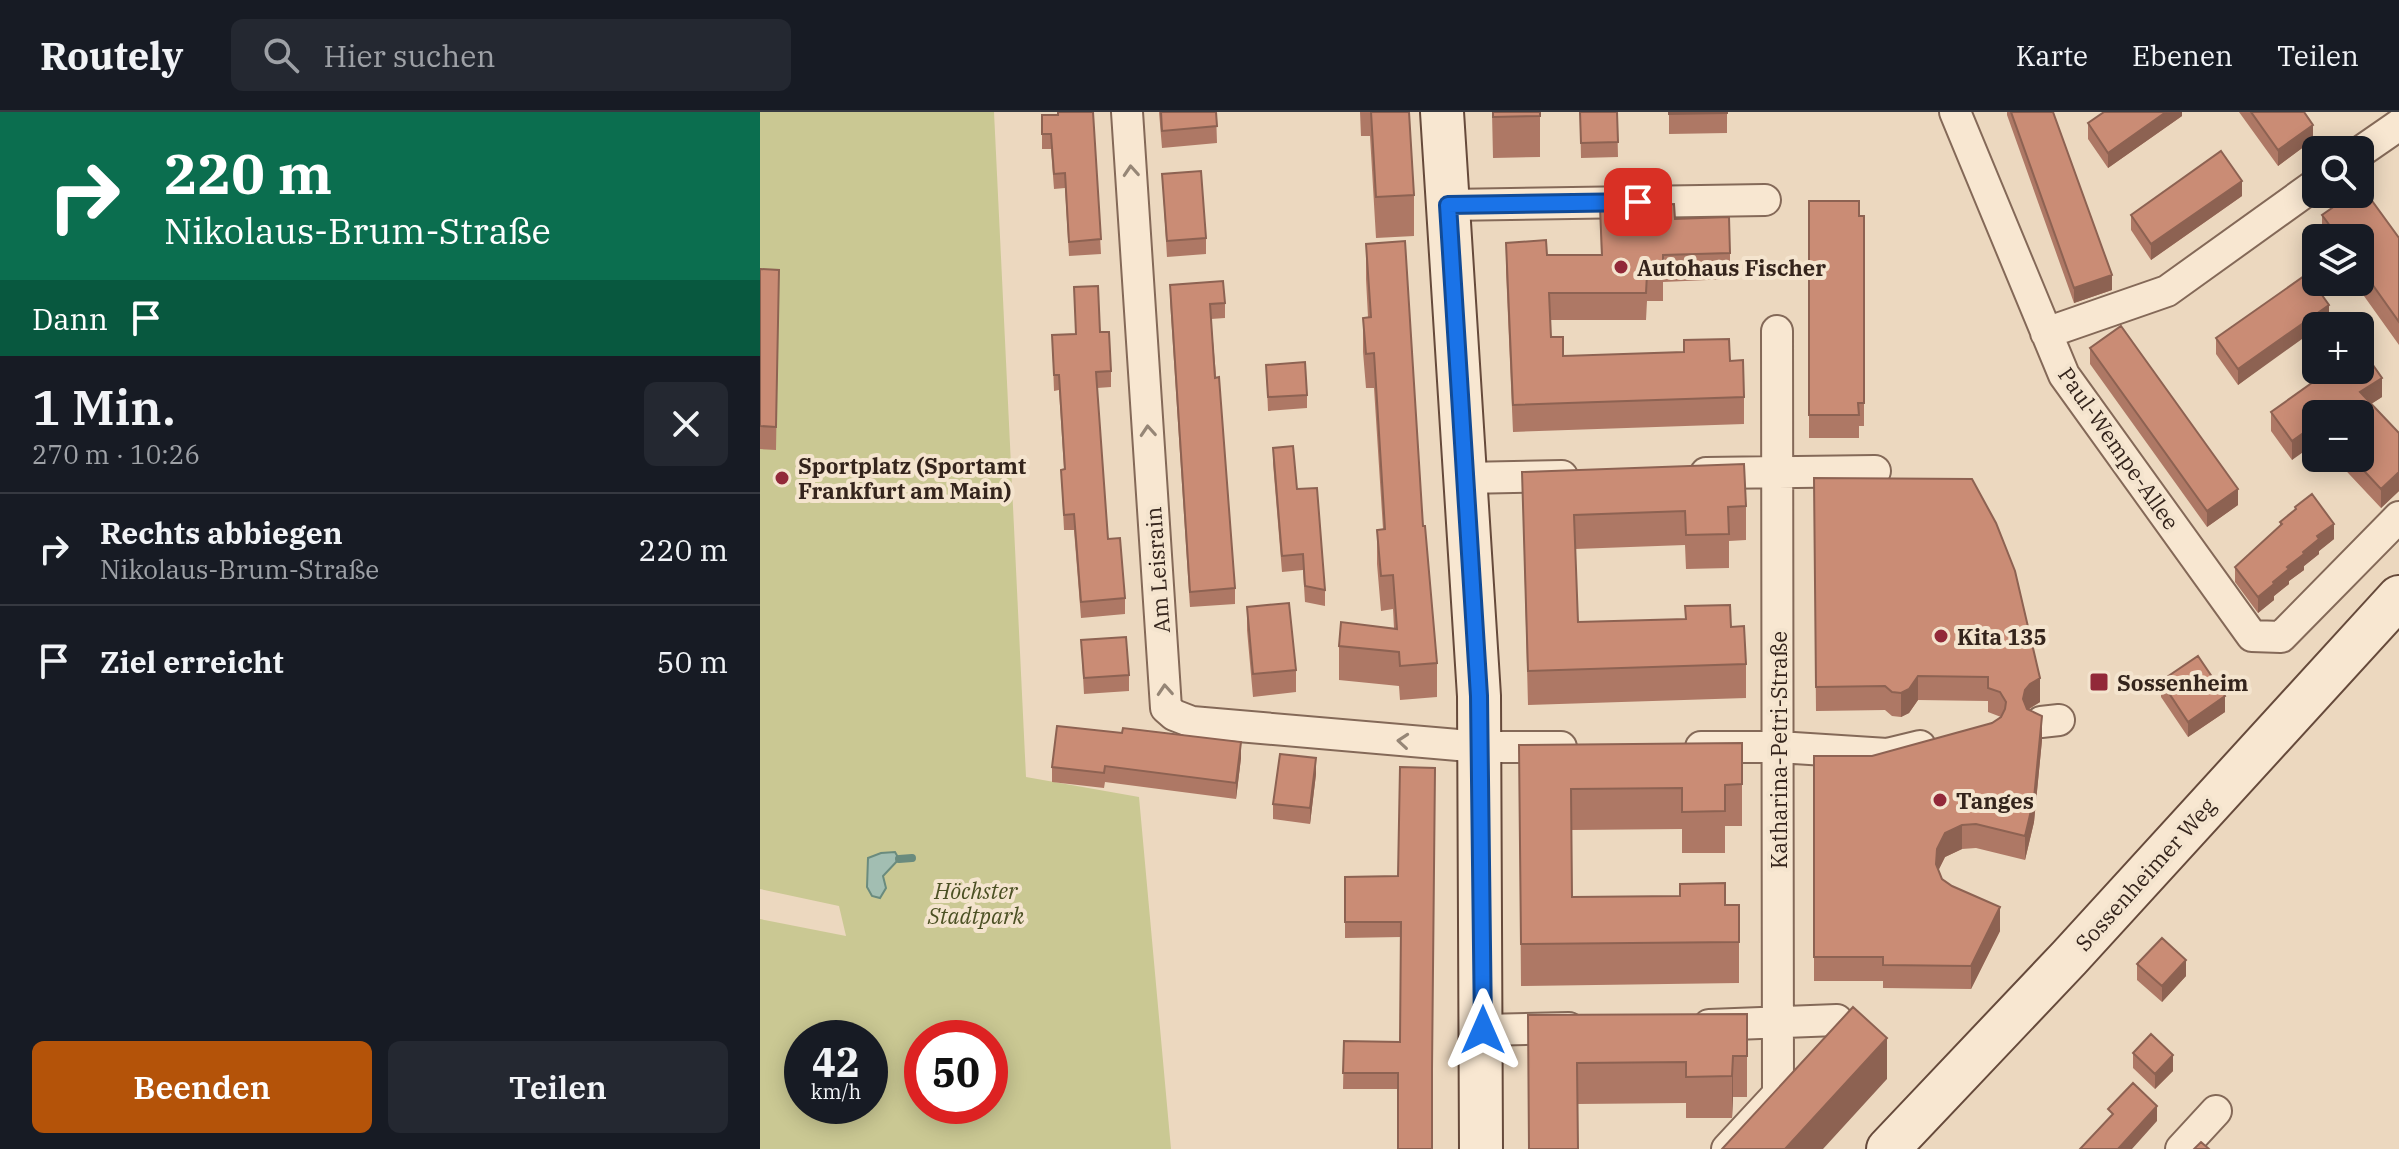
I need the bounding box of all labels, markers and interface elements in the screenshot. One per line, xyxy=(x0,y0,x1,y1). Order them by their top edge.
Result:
search box xyxy=(231,19,791,91)
text: Routely xyxy=(40,31,183,80)
icon: search xyxy=(259,33,303,77)
text: Hier suchen xyxy=(323,36,496,75)
text: Karte xyxy=(2016,37,2088,74)
text: Ebenen xyxy=(2132,37,2233,74)
text: Teilen xyxy=(2277,37,2359,74)
map controls xyxy=(2302,136,2374,472)
button: search xyxy=(2302,136,2374,208)
text: 220 m xyxy=(164,137,332,209)
icon: right xyxy=(32,144,136,248)
one-way arrow xyxy=(1123,164,1140,177)
pin xyxy=(1604,168,1672,236)
icon: arrive xyxy=(1616,180,1660,224)
text: Nikolaus-Brum-Straße xyxy=(164,207,551,254)
button: layers xyxy=(2302,224,2374,296)
place label: Autohaus Fischer xyxy=(1637,253,1826,282)
marker: Autohaus Fischer xyxy=(1612,258,1630,276)
icon: arrive xyxy=(124,296,168,340)
text: Dann xyxy=(32,299,108,338)
button: + xyxy=(2302,312,2374,384)
street label: Paul-Wempe-Allee xyxy=(2052,361,2186,535)
text: 1 Min. xyxy=(32,376,176,438)
button: close xyxy=(644,382,728,466)
button: − xyxy=(2302,400,2374,472)
one-way arrow xyxy=(1140,424,1157,437)
text: 270 m · 10:26 xyxy=(32,437,200,471)
place label: Sportplatz (Sportamt Frankfurt am Main) xyxy=(798,451,1026,505)
marker: Sportplatz (Sportamt Frankfurt am Main) xyxy=(773,469,791,487)
street label: Am Leisrain xyxy=(1138,506,1176,634)
text: Rechts abbiegen xyxy=(100,513,343,552)
icon: right xyxy=(32,527,76,571)
text: 220 m xyxy=(638,530,728,569)
text: Nikolaus-Brum-Straße xyxy=(100,552,379,586)
place label: Kita 135 xyxy=(1957,622,2047,651)
marker: Kita 135 xyxy=(1932,627,1950,645)
street label: Katharina-Petri-Straße xyxy=(1764,631,1793,869)
icon: arrive xyxy=(32,639,76,683)
text: Ziel erreicht xyxy=(100,642,284,681)
text: 50 m xyxy=(656,642,728,681)
place label: Sossenheim xyxy=(2117,668,2248,697)
marker: Sossenheim xyxy=(2088,671,2110,693)
one-way arrow xyxy=(1157,683,1174,696)
one-way arrow xyxy=(1396,732,1409,749)
place label: Tanges xyxy=(1956,786,2034,815)
marker: Tanges xyxy=(1931,791,1949,809)
street label: Sossenheimer Weg xyxy=(2068,791,2222,957)
park label: Höchster Stadtpark xyxy=(927,876,1025,930)
position arrow xyxy=(1441,988,1525,1072)
speed limit sign: 50 xyxy=(904,1020,1008,1124)
text: 42 xyxy=(812,1036,860,1088)
button: Beenden xyxy=(32,1041,372,1133)
button: Teilen xyxy=(388,1041,728,1133)
text: km/h xyxy=(811,1078,861,1105)

